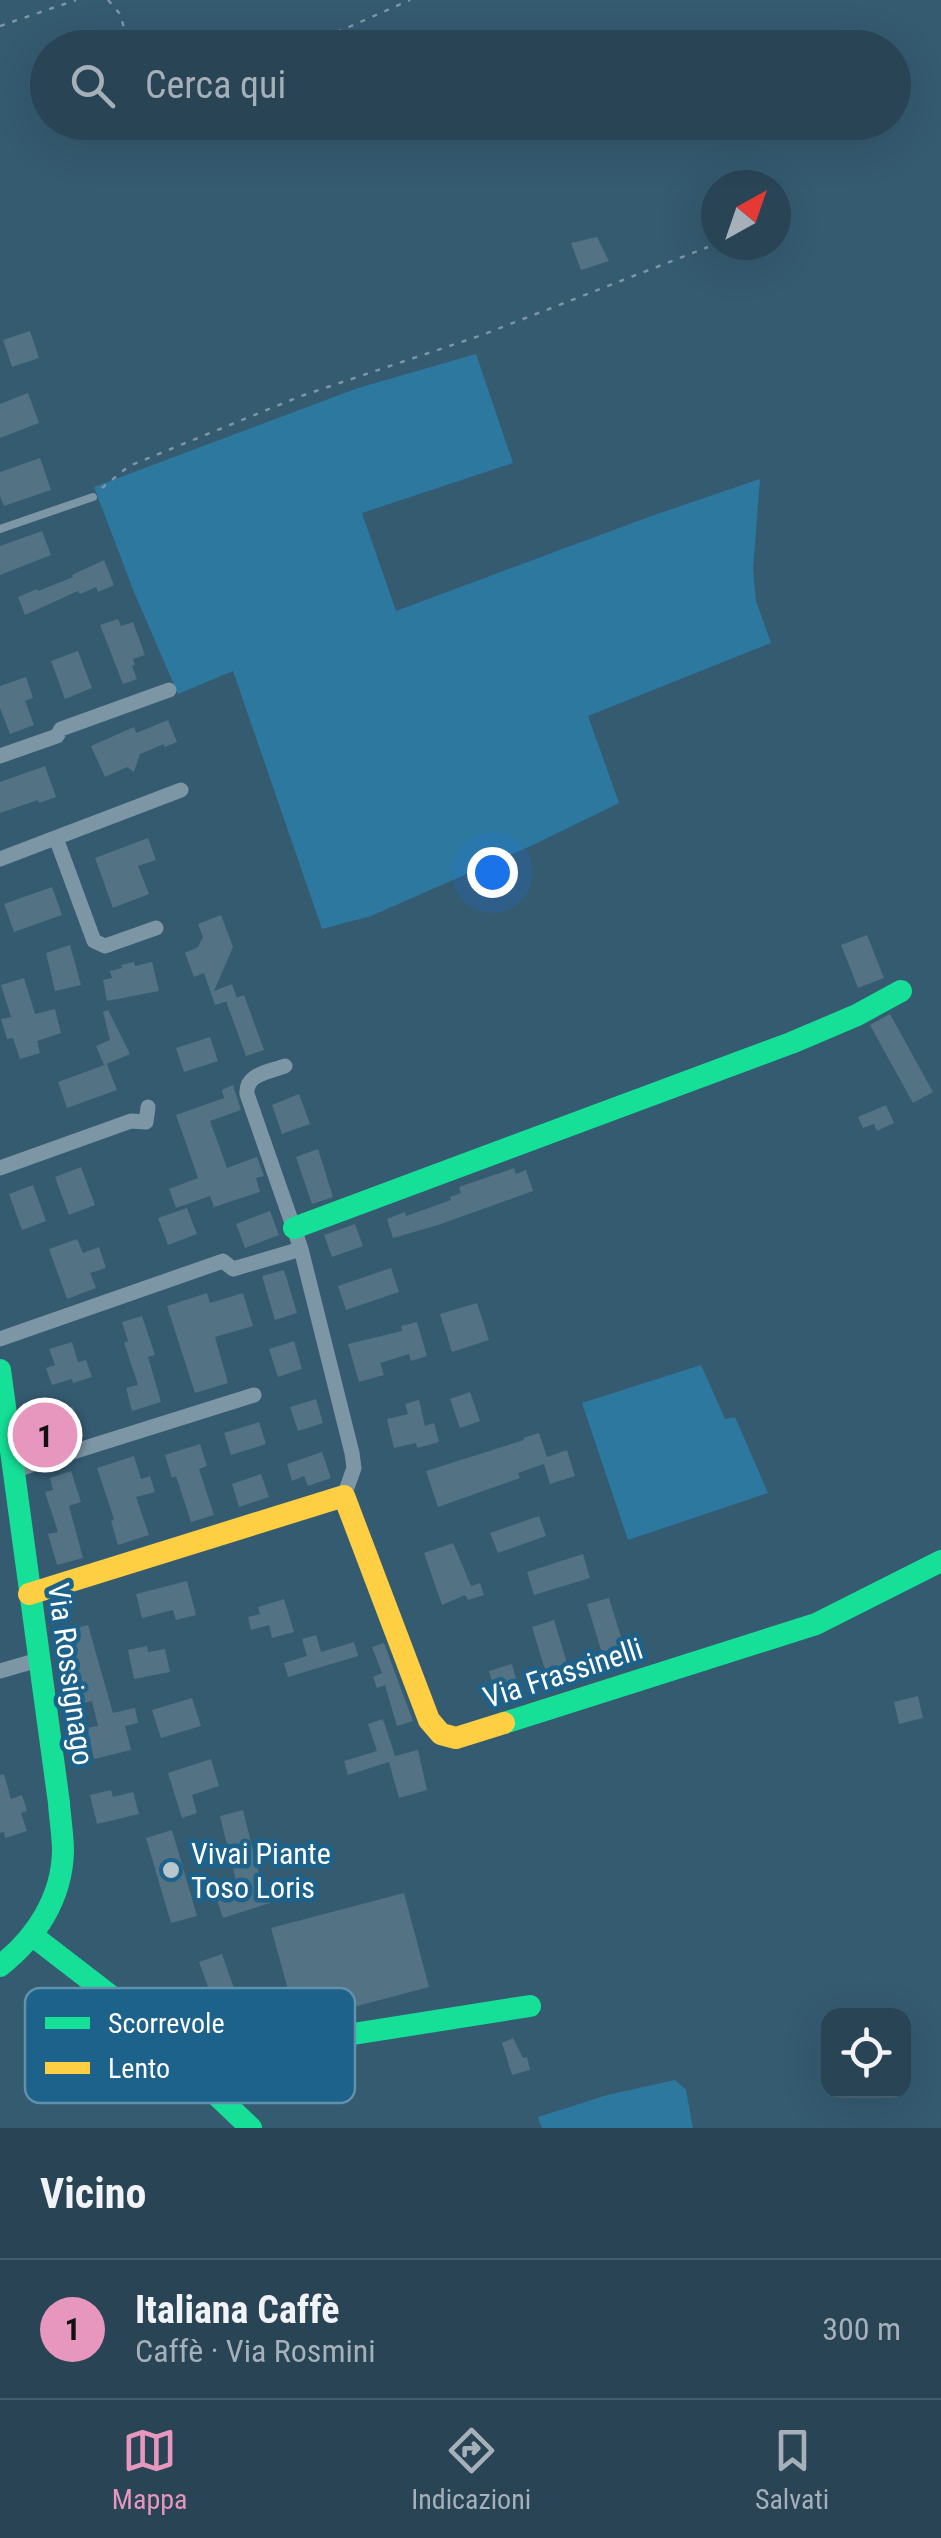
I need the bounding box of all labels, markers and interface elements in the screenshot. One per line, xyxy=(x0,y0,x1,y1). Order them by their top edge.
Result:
search box xyxy=(30,30,911,140)
icon: search xyxy=(65,58,120,113)
text: Cerca qui xyxy=(145,63,286,107)
north arrow xyxy=(701,170,791,260)
your location xyxy=(467,847,518,898)
pin: 1 xyxy=(12,1398,78,1472)
street label: Via Rossignago xyxy=(41,1581,101,1767)
street label: Via Frassinelli xyxy=(479,1631,647,1715)
place label: Vivai Piante Toso Loris xyxy=(191,1836,331,1905)
marker: Vivai Piante Toso Loris xyxy=(160,1859,182,1881)
legend xyxy=(25,1988,355,2103)
text: Scorrevole xyxy=(108,2007,225,2040)
map controls xyxy=(821,2008,911,2098)
button: locate xyxy=(821,2008,911,2098)
text: Lento xyxy=(108,2052,170,2085)
text: Vicino xyxy=(40,2169,146,2218)
text: Italiana Caffè xyxy=(135,2288,339,2332)
text: 1 xyxy=(64,2310,81,2348)
text: 300 m xyxy=(822,2310,901,2348)
text: Caffè · Via Rosmini xyxy=(135,2332,376,2370)
tab: Mappa xyxy=(112,2423,187,2516)
tab: Indicazioni xyxy=(411,2423,531,2516)
tab: Salvati xyxy=(755,2423,829,2516)

